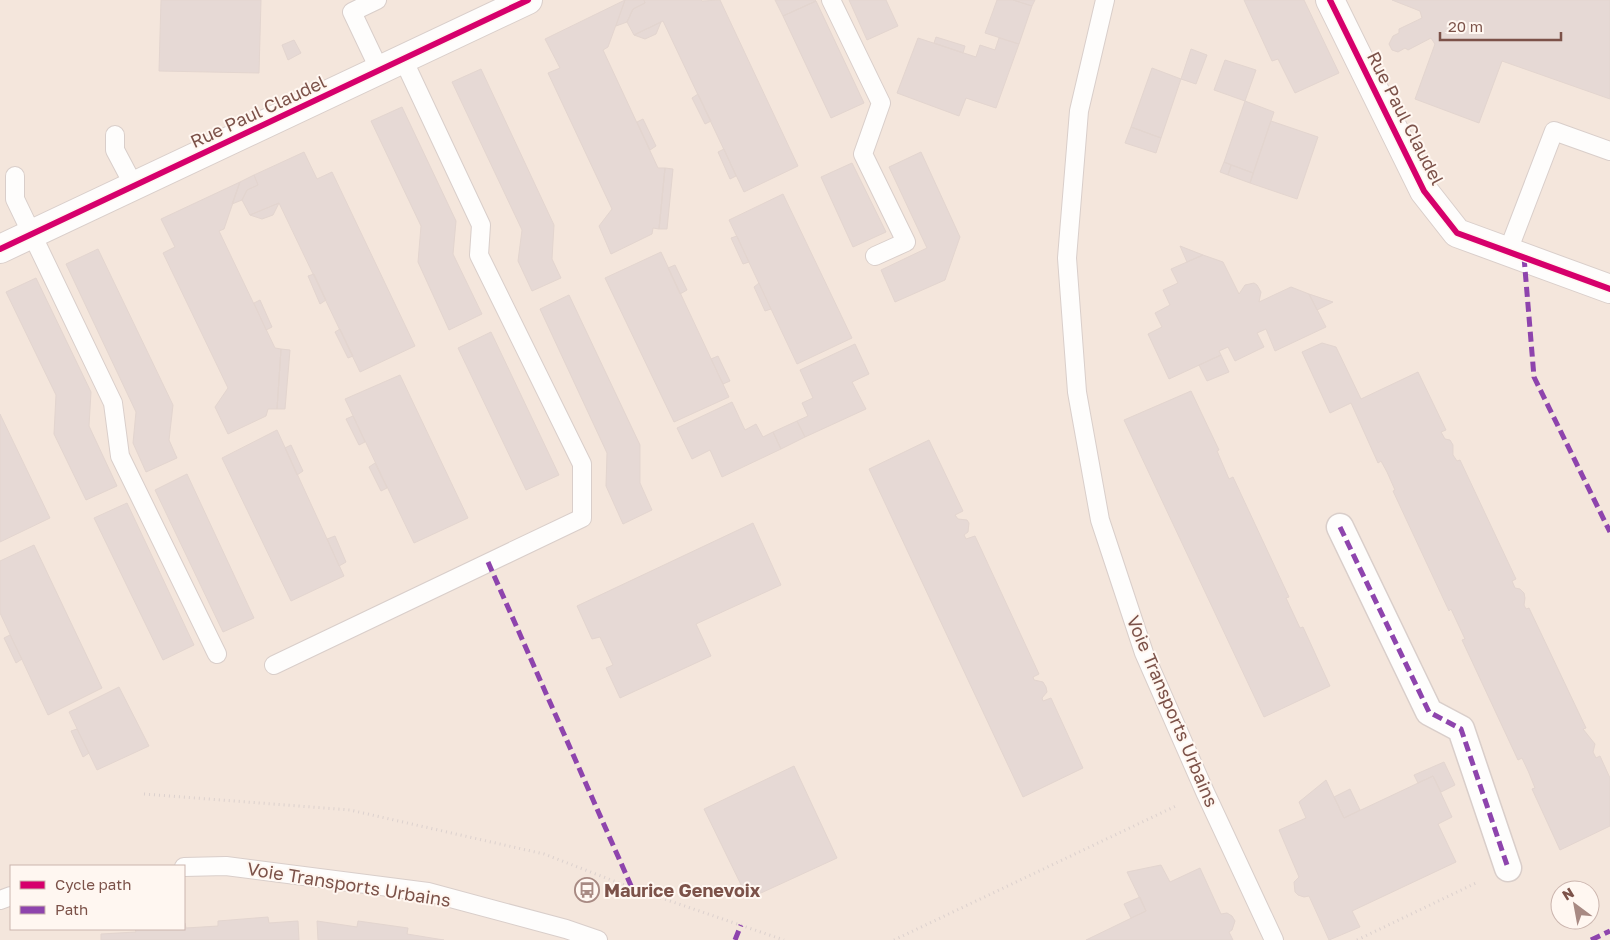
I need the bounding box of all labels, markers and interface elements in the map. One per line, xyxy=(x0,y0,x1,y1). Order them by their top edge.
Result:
scale bar xyxy=(1440,10,1561,42)
text: 20 m xyxy=(1448,17,1483,35)
street label: Rue Paul Claudel xyxy=(1363,48,1449,189)
street label: Rue Paul Claudel xyxy=(187,70,329,152)
street label: Voie Transports Urbains xyxy=(1123,612,1223,810)
street label: Voie Transports Urbains xyxy=(246,857,452,911)
legend xyxy=(10,865,185,930)
text: Cycle path xyxy=(55,875,131,893)
bus stop icon: Maurice Genevoix xyxy=(574,877,600,903)
place label: Maurice Genevoix xyxy=(604,879,761,901)
north arrow xyxy=(1550,880,1600,930)
text: N xyxy=(1559,884,1577,904)
text: Path xyxy=(55,900,88,918)

